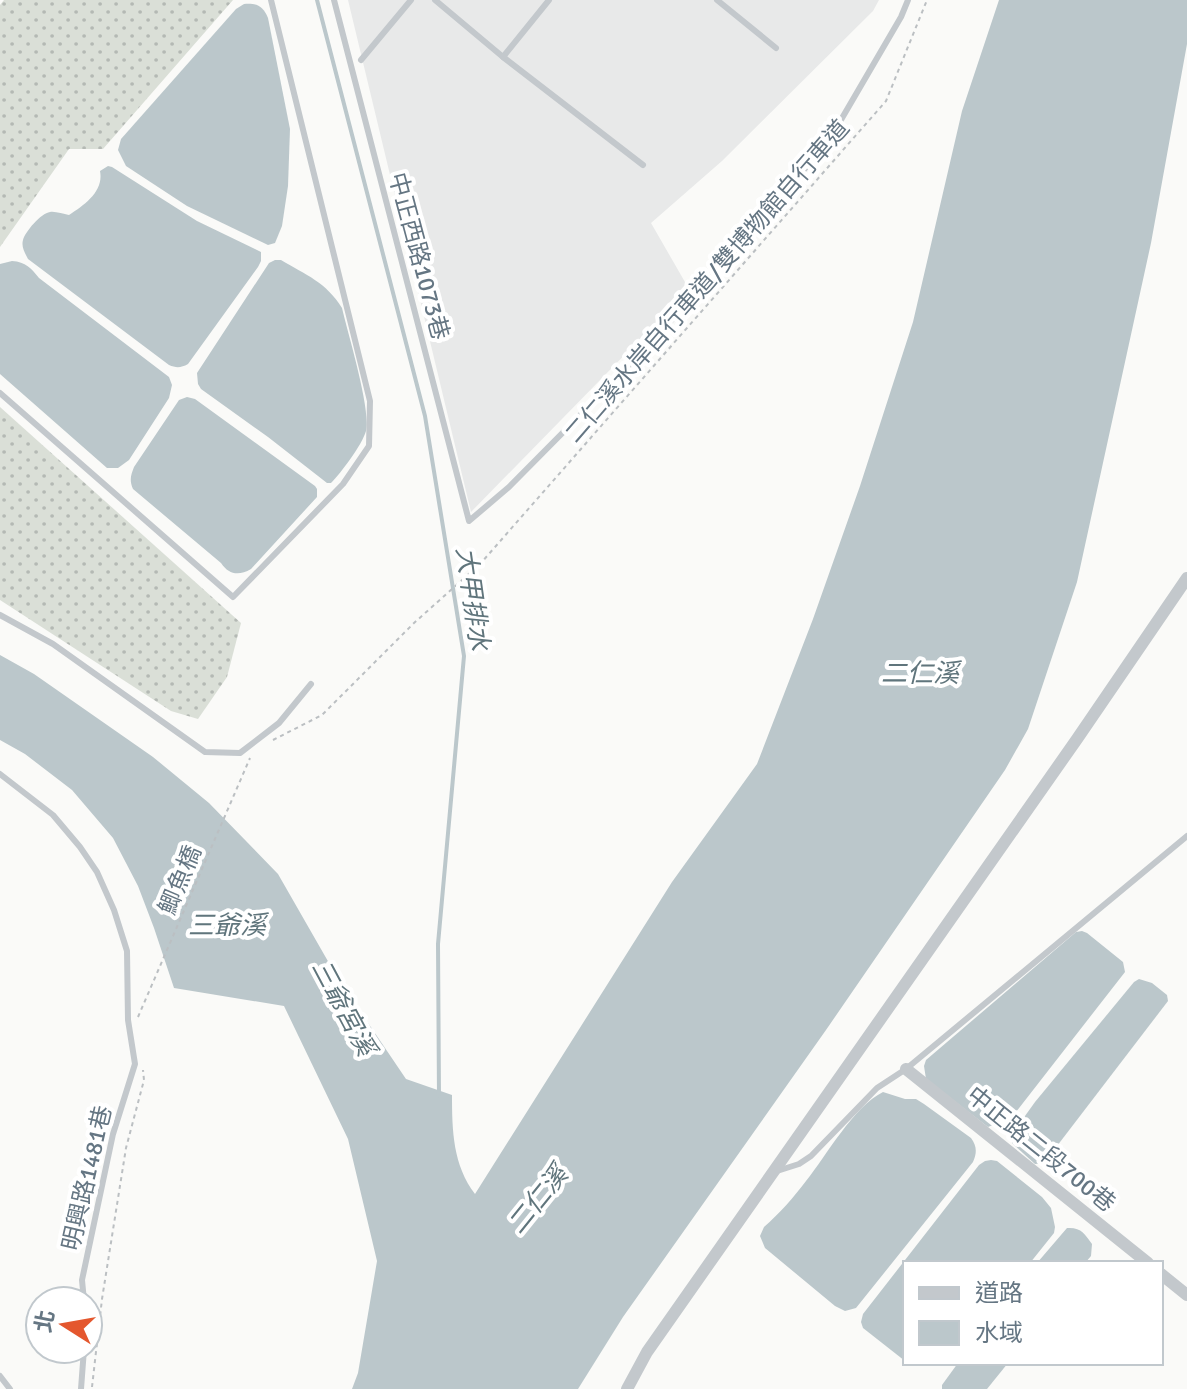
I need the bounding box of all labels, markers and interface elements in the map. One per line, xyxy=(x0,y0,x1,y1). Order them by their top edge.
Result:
street label: 二仁溪水岸自行車道/雙博物館自行車道 xyxy=(559,113,855,449)
street label: 中正西路1073巷 xyxy=(382,169,456,343)
water label: 大甲排水 xyxy=(449,545,495,654)
water label: 二仁溪 xyxy=(881,658,963,690)
street label: 鯽魚橋 xyxy=(152,841,208,919)
water label: 三爺溪 xyxy=(188,910,270,942)
water label: 三爺宮溪 xyxy=(304,955,383,1065)
street label: 中正路二段700巷 xyxy=(960,1080,1122,1218)
street label: 明興路1481巷 xyxy=(56,1103,118,1253)
water label: 二仁溪 xyxy=(501,1157,577,1240)
legend xyxy=(903,1261,1163,1365)
text: 道路 xyxy=(975,1278,1023,1308)
north arrow xyxy=(24,1285,104,1365)
text: 北 xyxy=(30,1308,60,1335)
text: 水域 xyxy=(975,1318,1023,1348)

